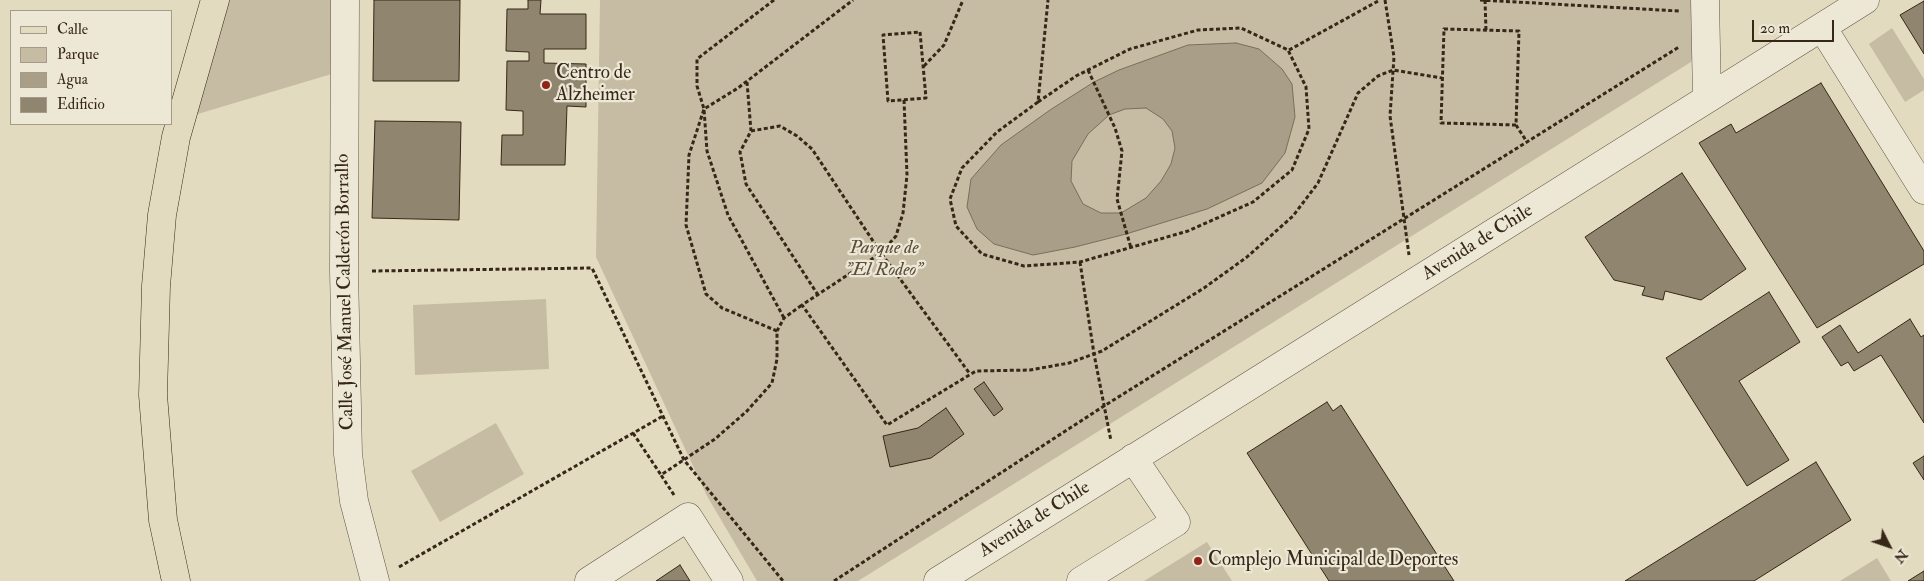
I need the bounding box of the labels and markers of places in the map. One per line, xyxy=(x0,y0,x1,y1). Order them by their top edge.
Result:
place label: Centro de Alzheimer xyxy=(556,63,635,107)
marker: Centro de Alzheimer xyxy=(540,79,552,91)
place label: Complejo Municipal de Deportes xyxy=(1208,550,1458,572)
marker: Complejo Municipal de Deportes xyxy=(1192,555,1204,567)

